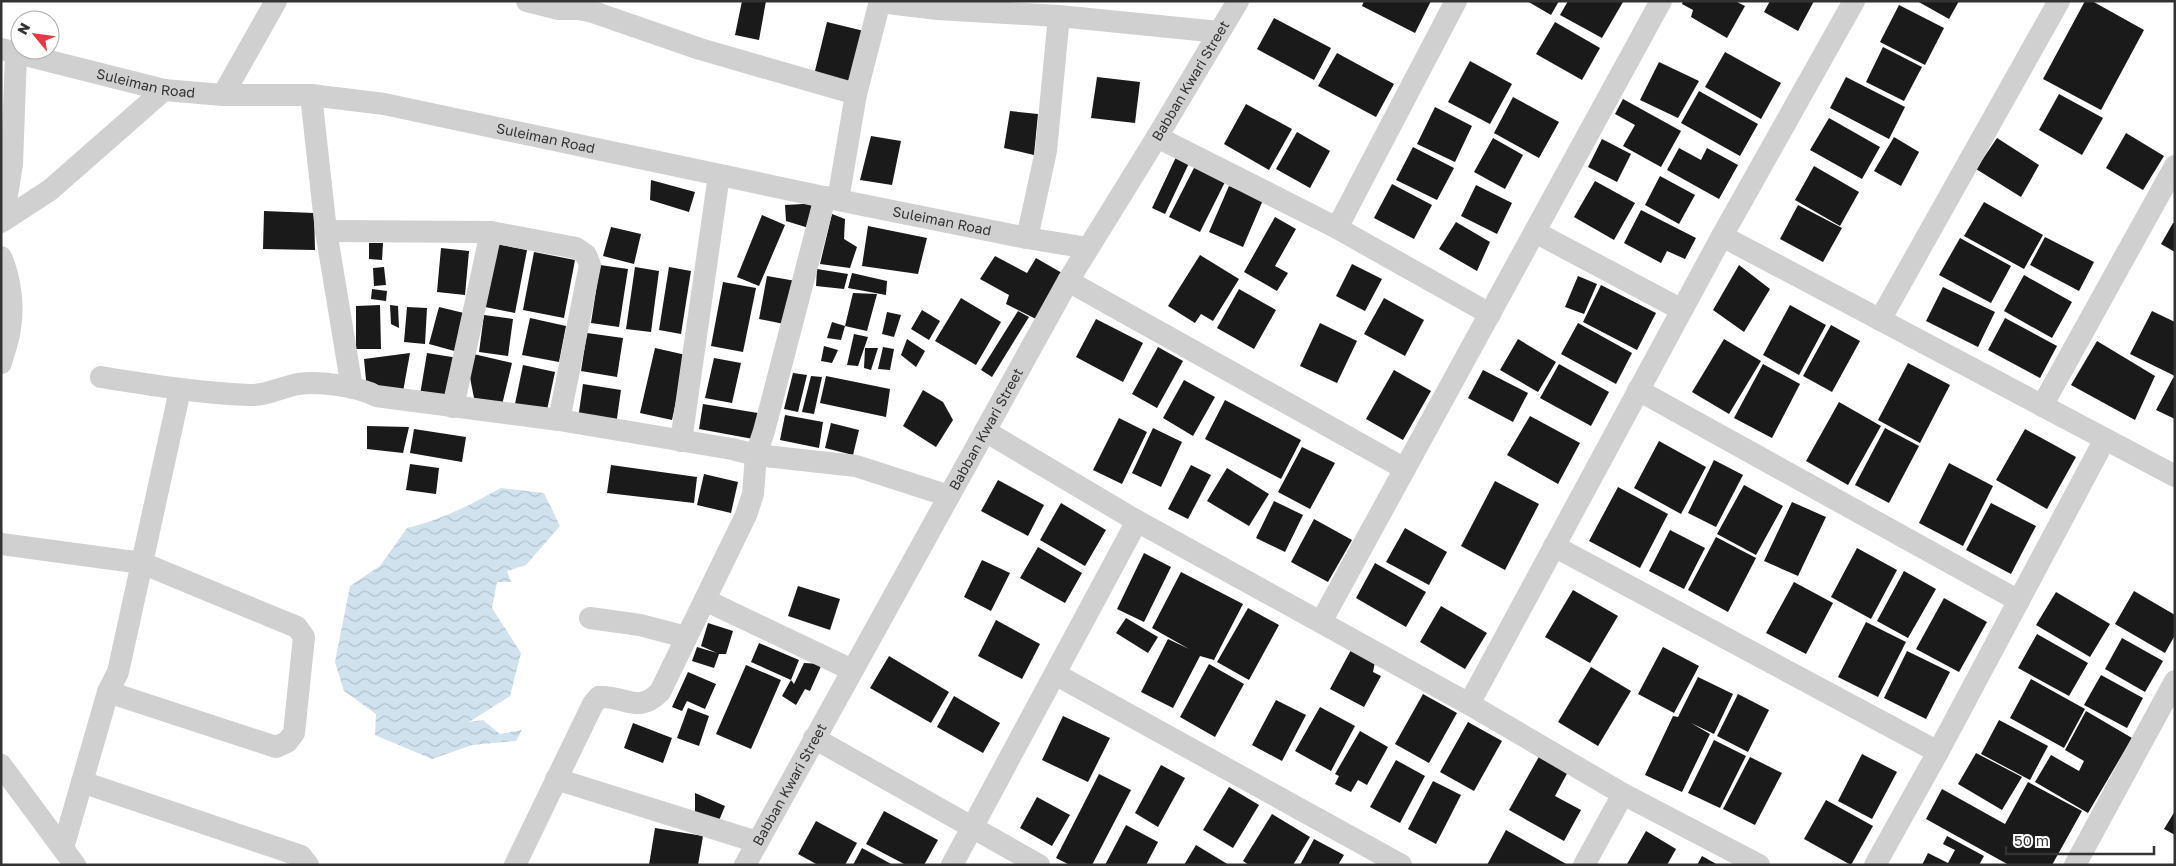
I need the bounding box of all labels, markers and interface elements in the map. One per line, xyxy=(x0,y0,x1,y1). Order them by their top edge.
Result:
north arrow xyxy=(10,10,60,60)
street label: Babban Kwari Street xyxy=(1148,17,1232,144)
text: N xyxy=(13,20,33,37)
street label: Suleiman Road xyxy=(95,64,196,101)
street label: Suleiman Road xyxy=(495,119,597,156)
street label: Suleiman Road xyxy=(891,202,993,239)
street label: Babban Kwari Street xyxy=(945,365,1026,493)
street label: Babban Kwari Street xyxy=(748,720,830,848)
scale bar xyxy=(2006,824,2154,856)
text: 50 m xyxy=(2014,831,2049,849)

